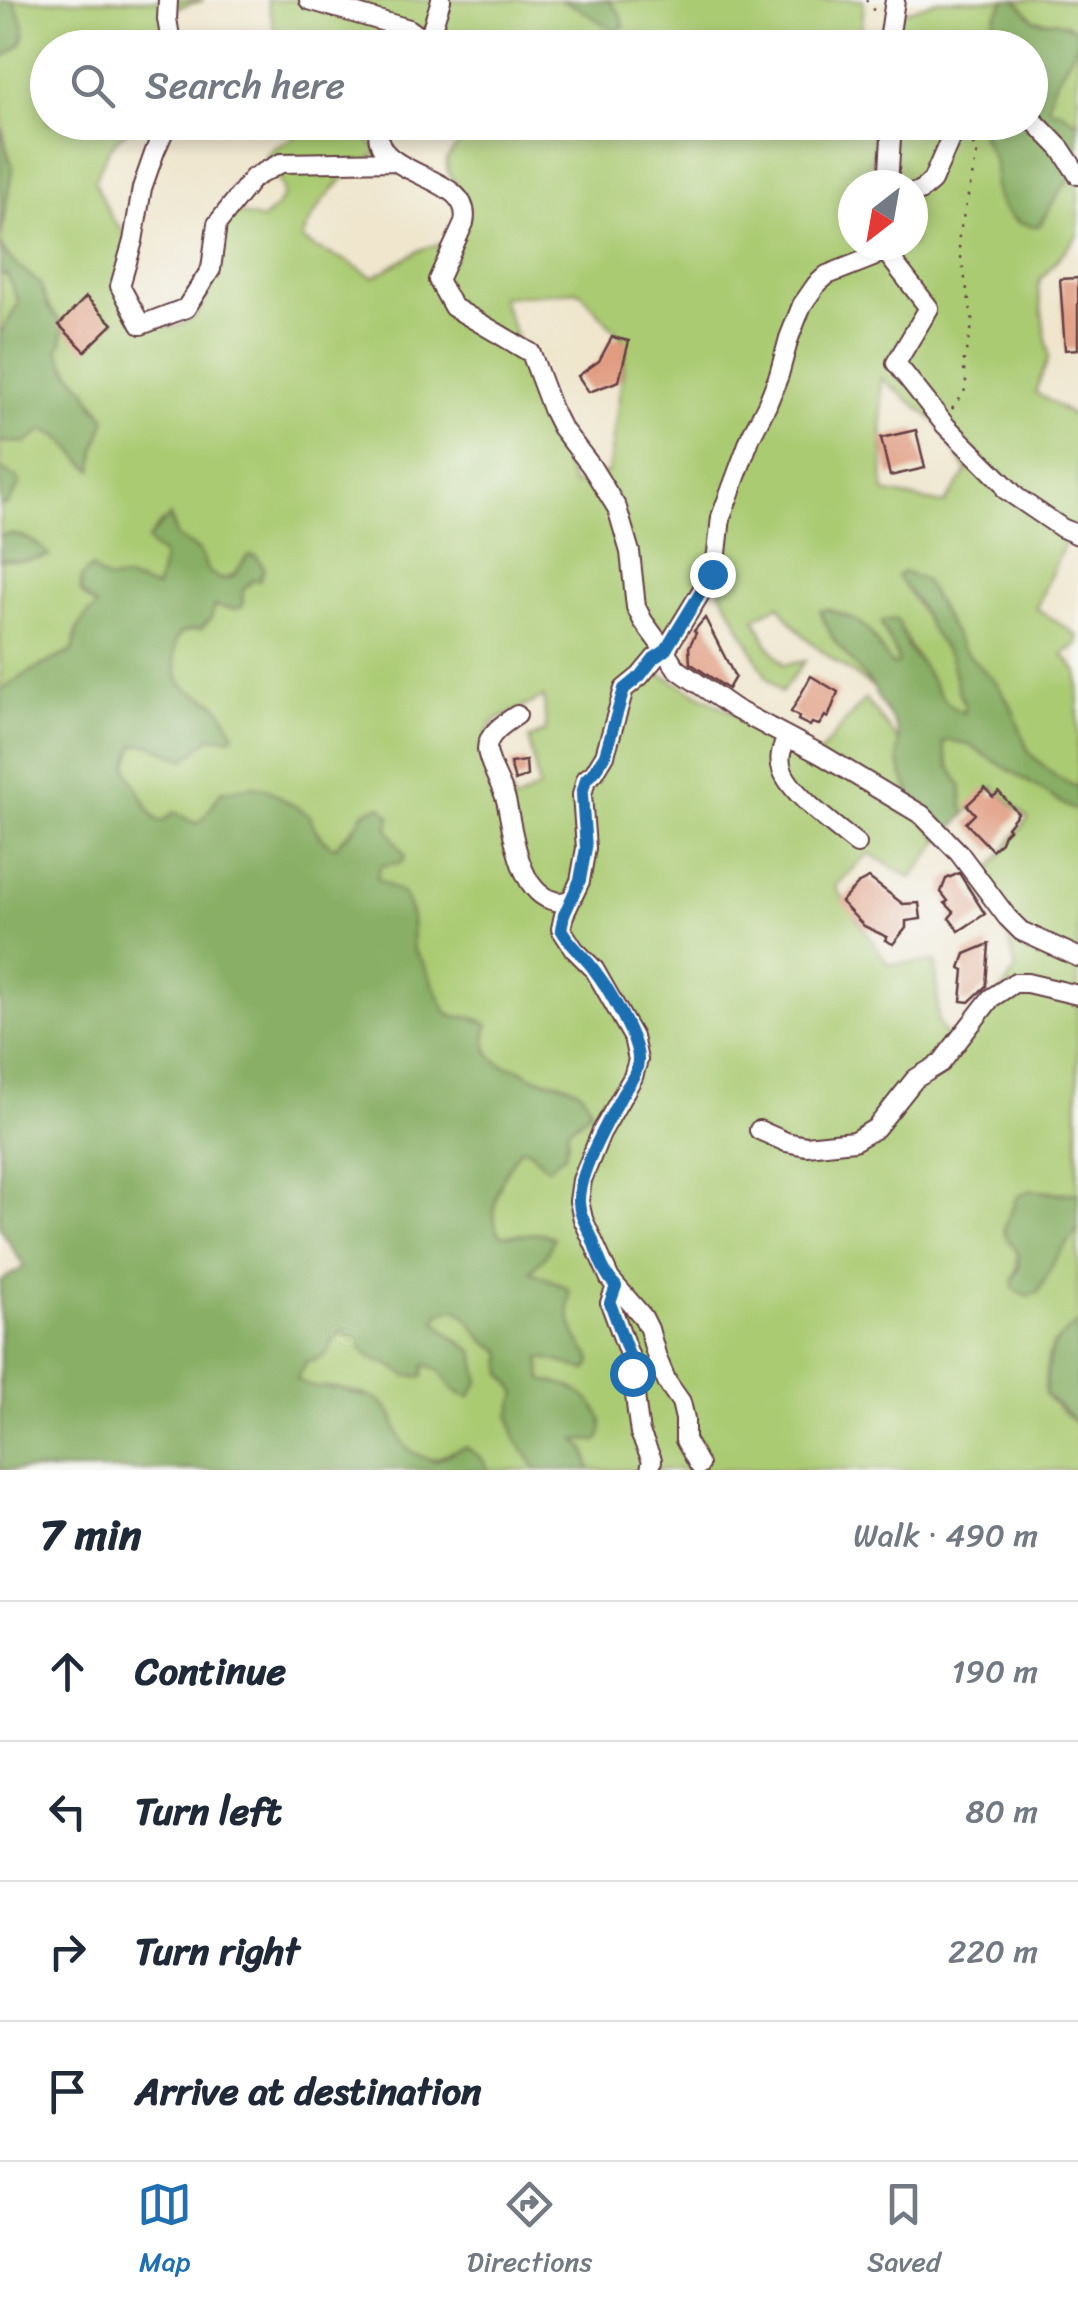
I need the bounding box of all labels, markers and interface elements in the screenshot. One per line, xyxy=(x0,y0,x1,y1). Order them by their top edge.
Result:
search box xyxy=(30,30,1048,140)
text: Search here xyxy=(145,52,345,119)
icon: search xyxy=(65,58,120,113)
north arrow xyxy=(838,170,928,260)
route end xyxy=(690,552,736,598)
route start xyxy=(610,1351,656,1397)
text: 7 min xyxy=(40,1498,141,1572)
text: Walk · 490 m xyxy=(853,1507,1038,1564)
text: Continue xyxy=(135,1638,286,1705)
text: 190 m xyxy=(952,1643,1038,1700)
icon: ahead xyxy=(40,1644,95,1699)
text: Turn left xyxy=(135,1778,281,1845)
text: 80 m xyxy=(966,1783,1038,1840)
icon: left xyxy=(40,1784,95,1839)
text: Turn right xyxy=(135,1918,300,1985)
text: 220 m xyxy=(948,1923,1038,1980)
icon: right xyxy=(40,1924,95,1979)
text: Arrive at destination xyxy=(135,2058,482,2125)
icon: arrive xyxy=(40,2064,95,2119)
tab: Map xyxy=(137,2177,192,2286)
tab: Directions xyxy=(467,2177,592,2286)
tab: Saved xyxy=(867,2177,941,2286)

